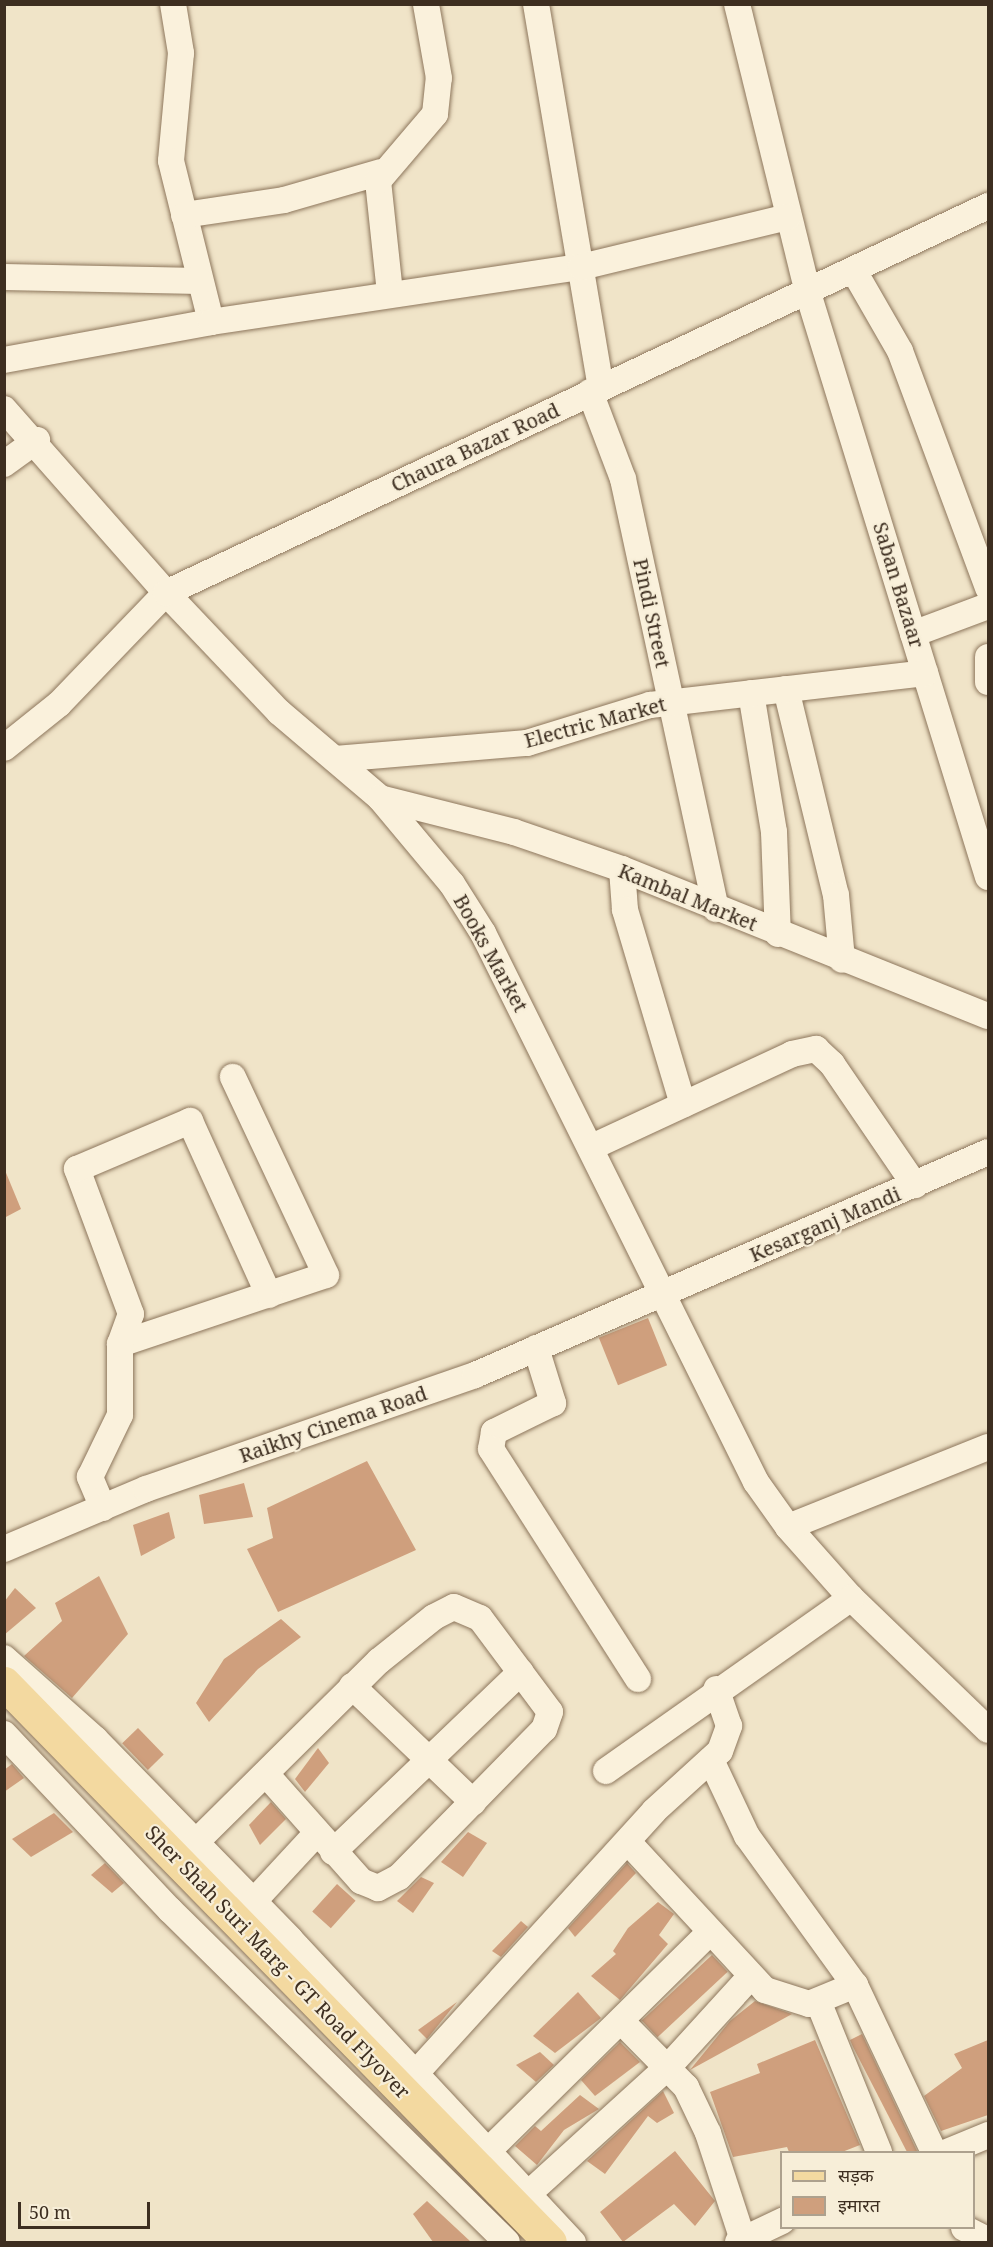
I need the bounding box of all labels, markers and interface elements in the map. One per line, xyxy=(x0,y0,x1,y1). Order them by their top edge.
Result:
street label: Chaura Bazar Road xyxy=(387,397,563,497)
street label: Saban Bazaar xyxy=(868,519,930,651)
street label: Pindi Street xyxy=(629,556,675,670)
street label: Electric Market xyxy=(522,692,668,752)
street label: Kambal Market xyxy=(615,858,761,936)
street label: Books Market xyxy=(449,890,533,1016)
street label: Kesarganj Mandi xyxy=(746,1181,904,1267)
street label: Raikhy Cinema Road xyxy=(236,1381,430,1467)
street label: Sher Shah Suri Marg - GT Road Flyover xyxy=(141,1820,415,2104)
legend xyxy=(780,2151,975,2229)
text: सड़क xyxy=(838,2163,874,2187)
scale bar xyxy=(21,2190,153,2228)
text: इमारत xyxy=(838,2193,880,2217)
text: 50 m xyxy=(29,2200,71,2224)

